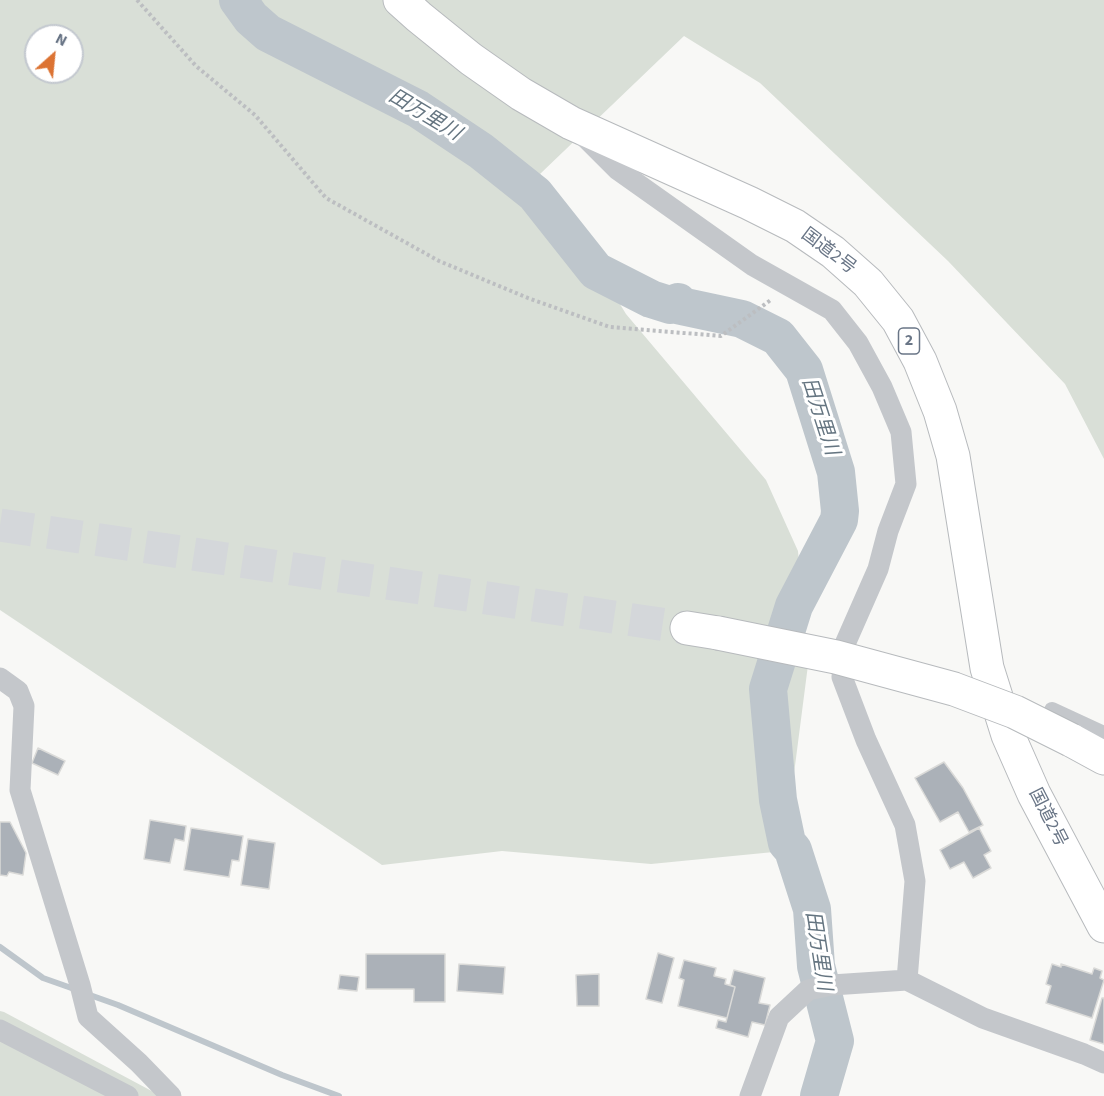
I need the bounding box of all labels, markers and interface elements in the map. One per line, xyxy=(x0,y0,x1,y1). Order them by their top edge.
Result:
north arrow xyxy=(24,24,84,84)
text: N xyxy=(52,28,71,52)
water label: 田万里川 xyxy=(384,85,464,147)
street label: 国道2号 xyxy=(796,224,860,280)
road number: 2 xyxy=(898,328,920,354)
water label: 田万里川 xyxy=(795,375,843,459)
street label: 国道2号 xyxy=(1023,785,1071,851)
water label: 田万里川 xyxy=(799,910,835,992)

